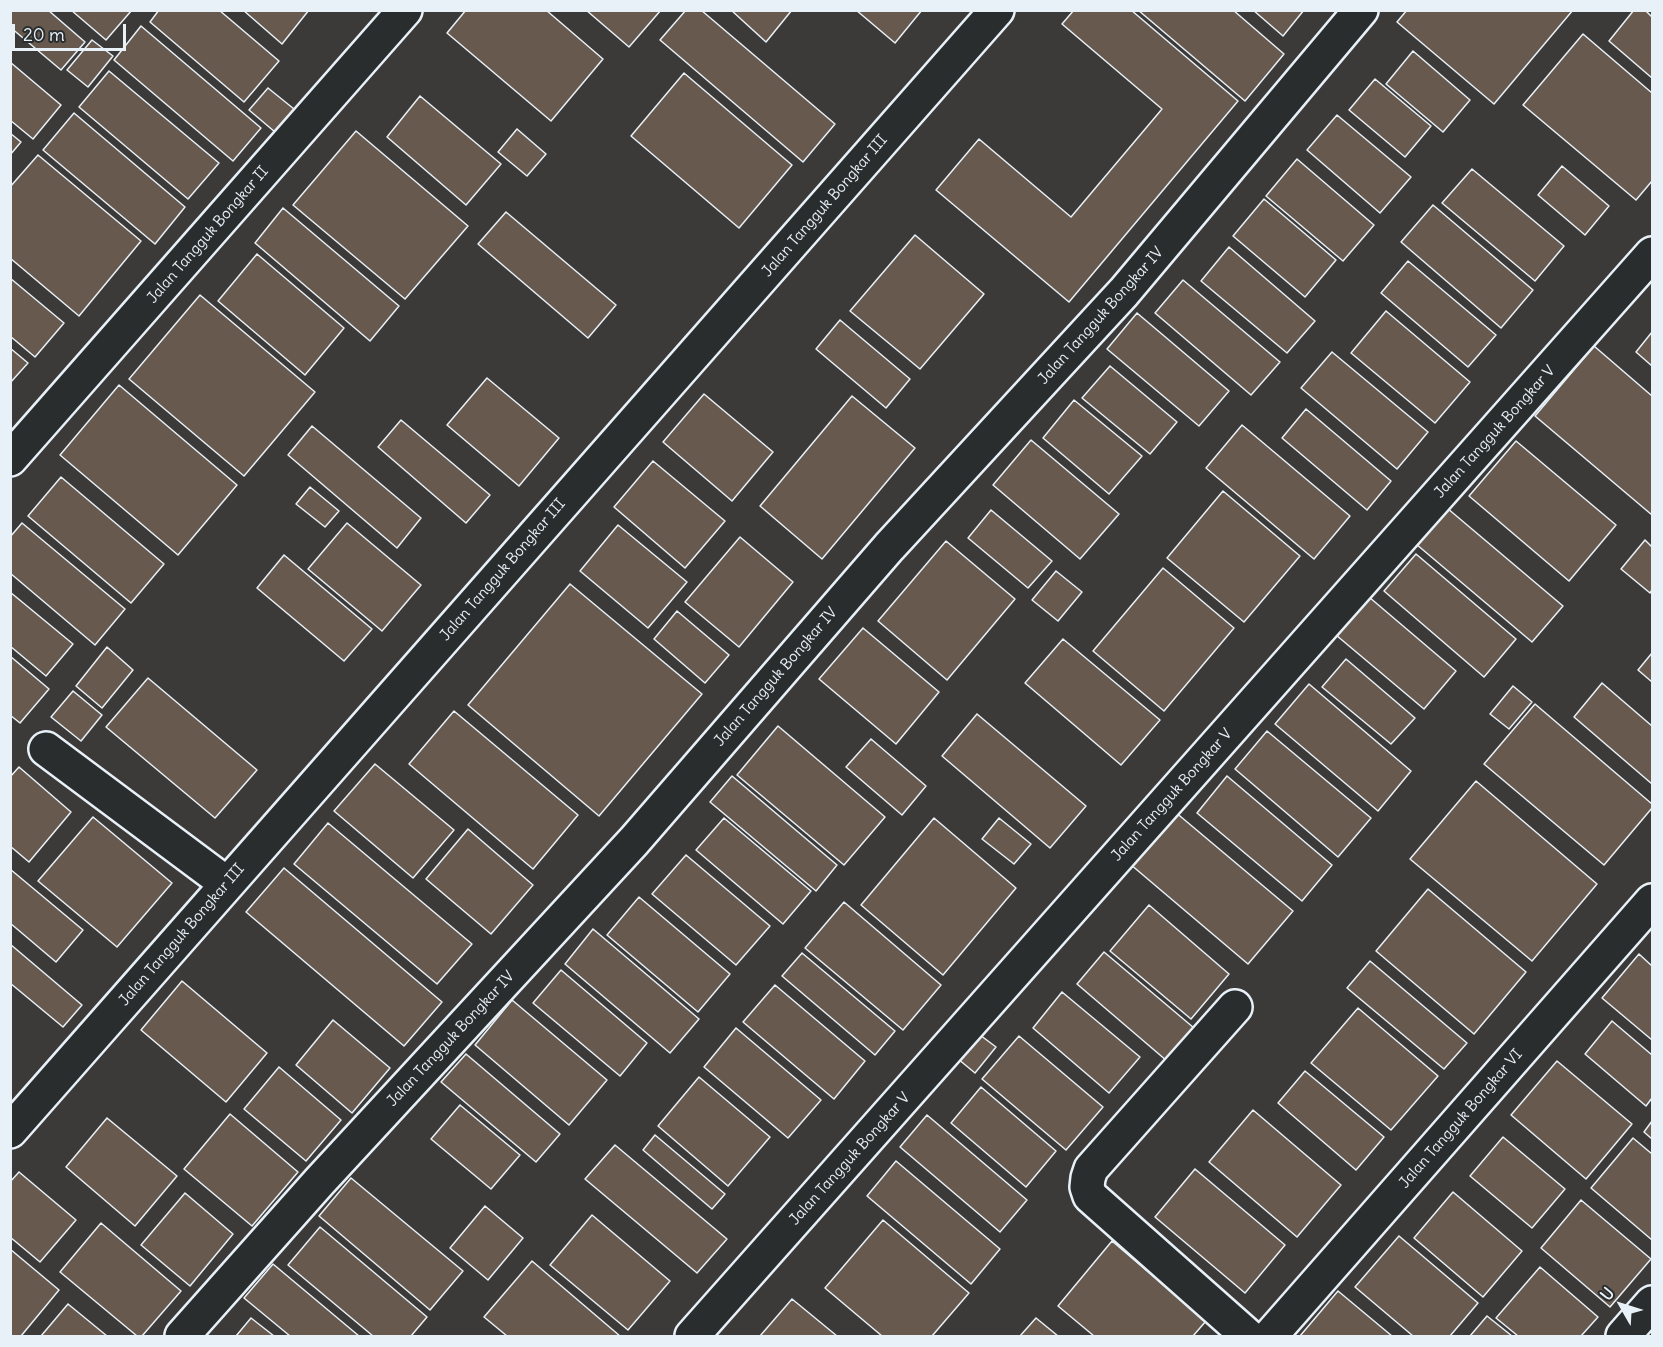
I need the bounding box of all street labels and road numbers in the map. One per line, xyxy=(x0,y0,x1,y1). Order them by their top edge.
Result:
street label: Jalan Tangguk Bongkar III xyxy=(759,131,891,281)
street label: Jalan Tangguk Bongkar II xyxy=(144,163,272,307)
street label: Jalan Tangguk Bongkar IV xyxy=(1035,244,1167,388)
street label: Jalan Tangguk Bongkar V xyxy=(1431,362,1559,502)
street label: Jalan Tangguk Bongkar III xyxy=(437,495,569,645)
street label: Jalan Tangguk Bongkar IV xyxy=(711,604,841,750)
street label: Jalan Tangguk Bongkar V xyxy=(1108,725,1236,865)
street label: Jalan Tangguk Bongkar III xyxy=(116,860,248,1010)
street label: Jalan Tangguk Bongkar IV xyxy=(384,968,518,1110)
street label: Jalan Tangguk Bongkar VI xyxy=(1396,1046,1526,1192)
street label: Jalan Tangguk Bongkar V xyxy=(786,1089,914,1229)

